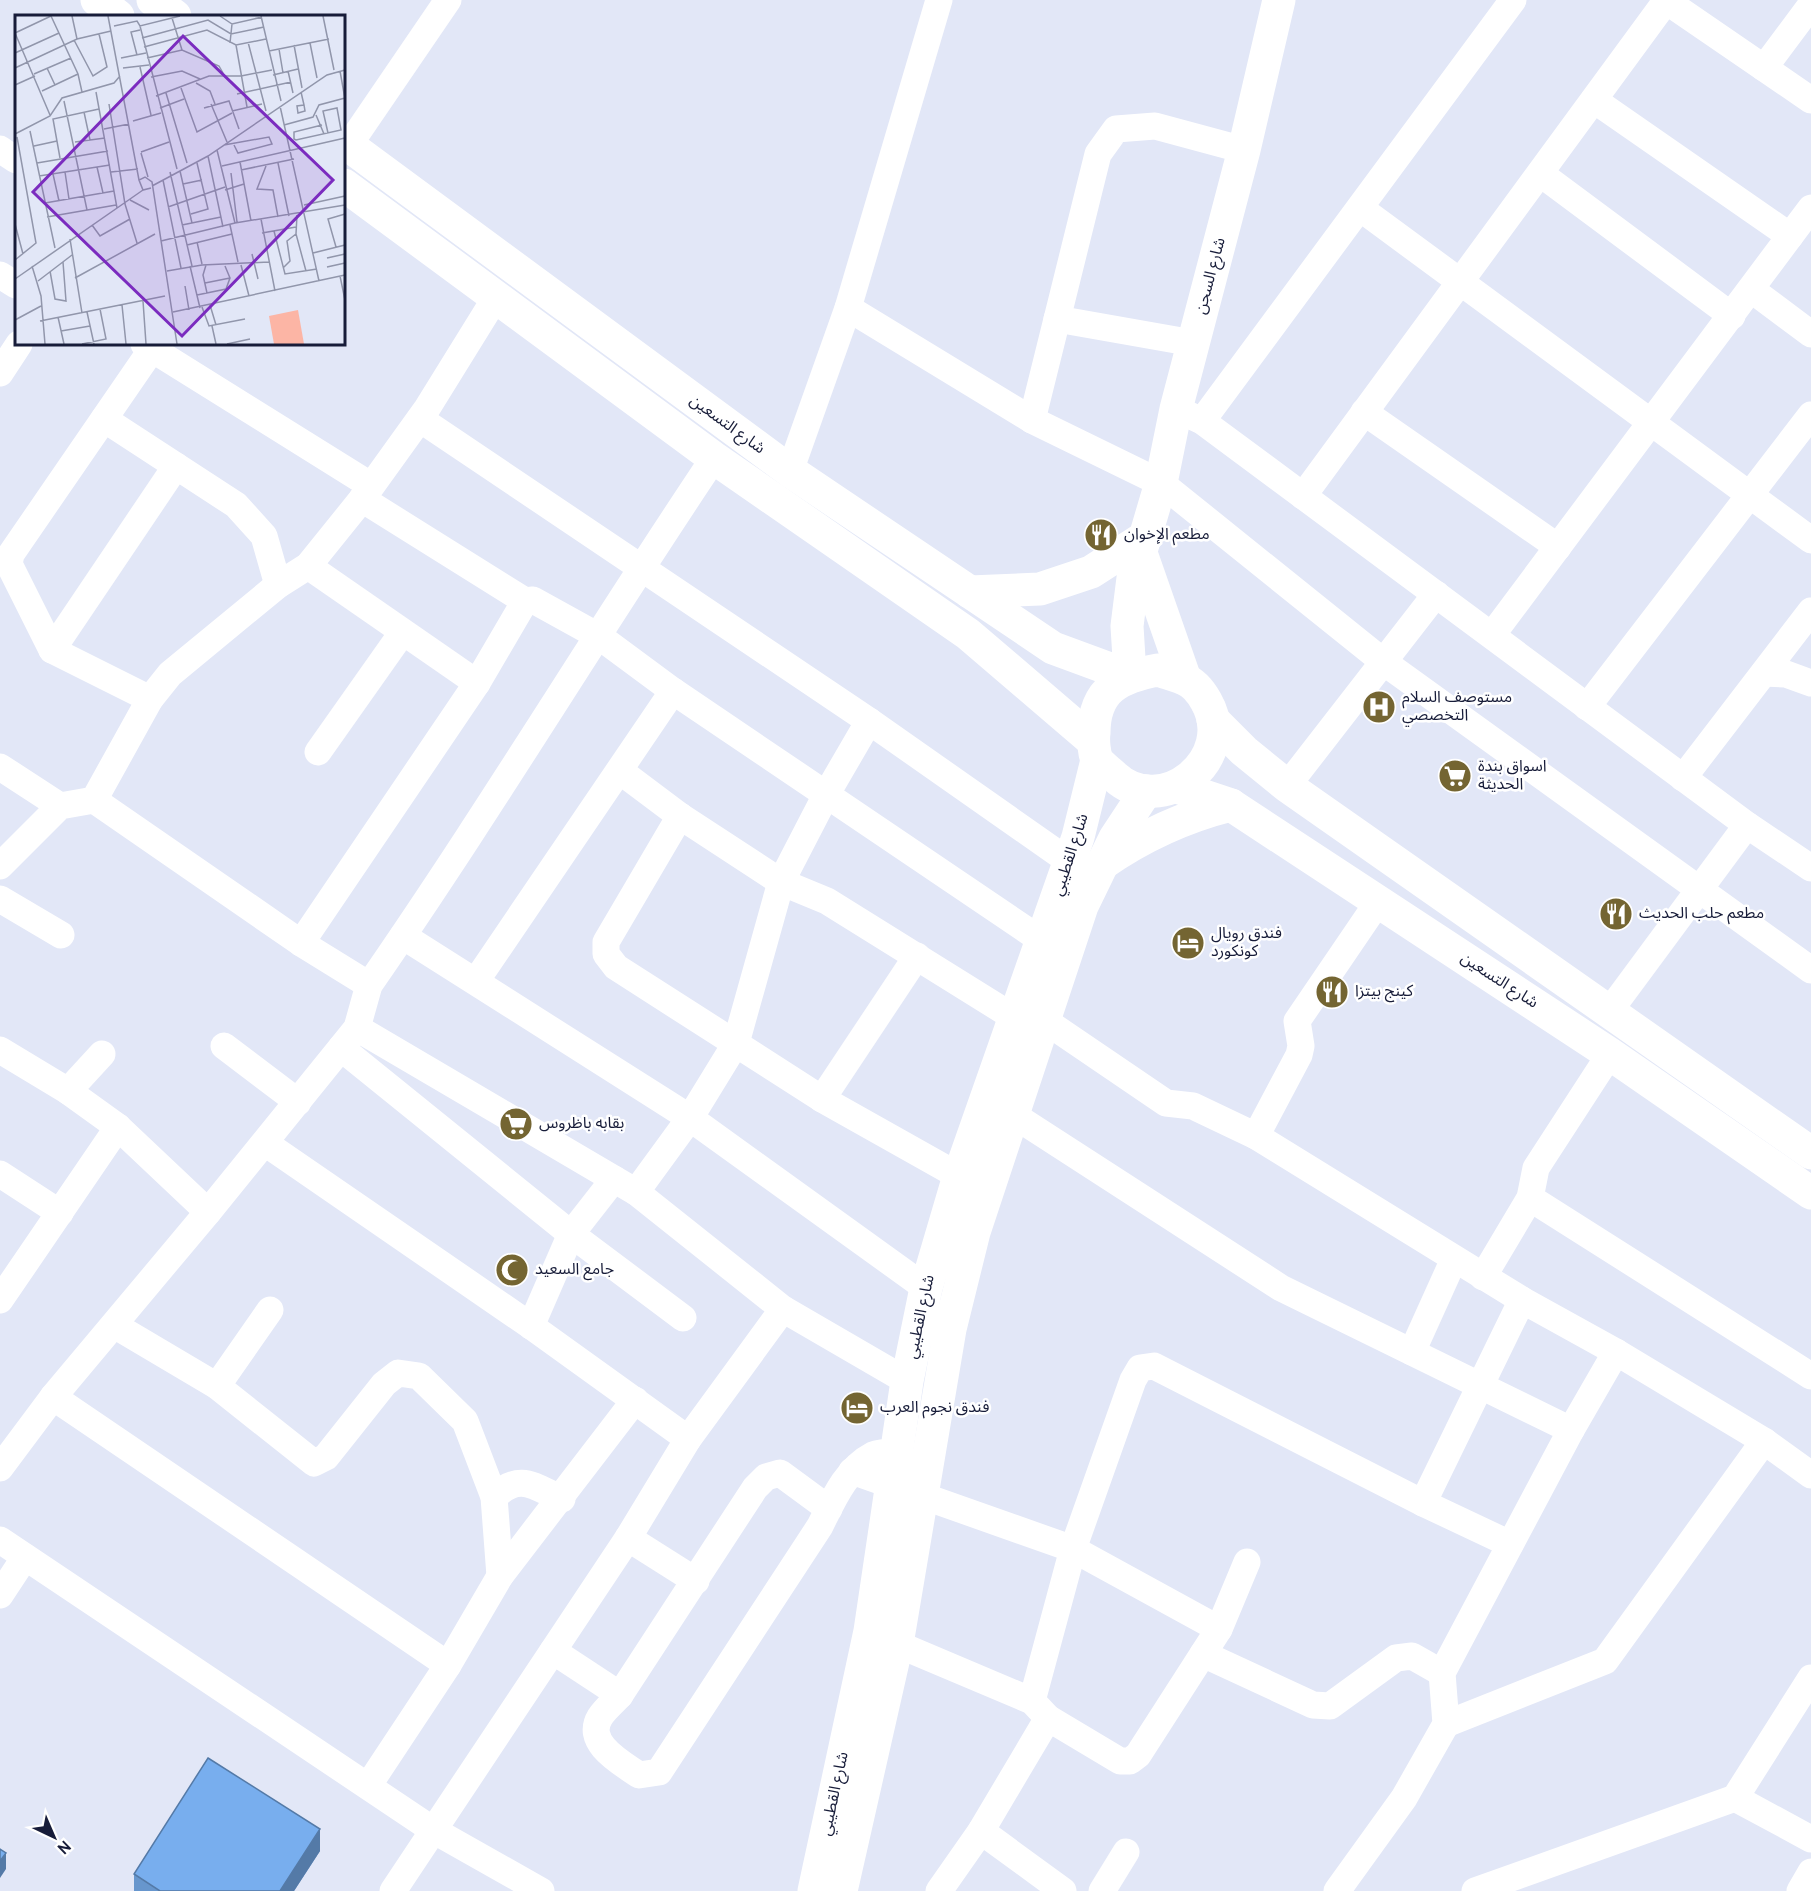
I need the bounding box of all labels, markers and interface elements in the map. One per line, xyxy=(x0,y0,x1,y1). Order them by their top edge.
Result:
inset map xyxy=(15,15,345,345)
street label: شارع السجن xyxy=(1191,236,1232,317)
street label: شارع التسعين xyxy=(685,391,769,460)
restaurant icon: مطعم الإخوان xyxy=(1083,517,1119,553)
place label: مطعم الإخوان xyxy=(1124,525,1210,546)
place label: مستوصف السلام التخصصي xyxy=(1402,688,1512,727)
hospital icon: مستوصف السلام التخصصي xyxy=(1361,689,1397,725)
place label: اسواق بندة الحديثة xyxy=(1478,757,1547,795)
supermarket icon: اسواق بندة الحديثة xyxy=(1437,758,1473,794)
street label: شارع القطيبي xyxy=(1048,811,1095,899)
restaurant icon: مطعم حلب الحديث xyxy=(1598,896,1634,932)
place label: مطعم حلب الحديث xyxy=(1639,904,1764,925)
place label: فندق رويال كونكورد xyxy=(1211,924,1282,962)
hotel icon: فندق رويال كونكورد xyxy=(1170,925,1206,961)
street label: شارع التسعين xyxy=(1456,949,1542,1014)
restaurant icon: كينج بيتزا xyxy=(1314,974,1350,1010)
place label: كينج بيتزا xyxy=(1355,982,1414,1003)
supermarket icon: بقابه باظروس xyxy=(498,1106,534,1142)
place label: بقابه باظروس xyxy=(539,1114,624,1134)
mosque icon: جامع السعيد xyxy=(494,1252,530,1288)
place label: جامع السعيد xyxy=(535,1260,614,1281)
street label: شارع القطيبي xyxy=(902,1273,941,1361)
hotel icon: فندق نجوم العرب xyxy=(839,1390,875,1426)
place label: فندق نجوم العرب xyxy=(880,1398,989,1419)
street label: شارع القطيبي xyxy=(816,1750,855,1838)
north arrow xyxy=(24,1807,84,1867)
text: N xyxy=(52,1835,74,1858)

